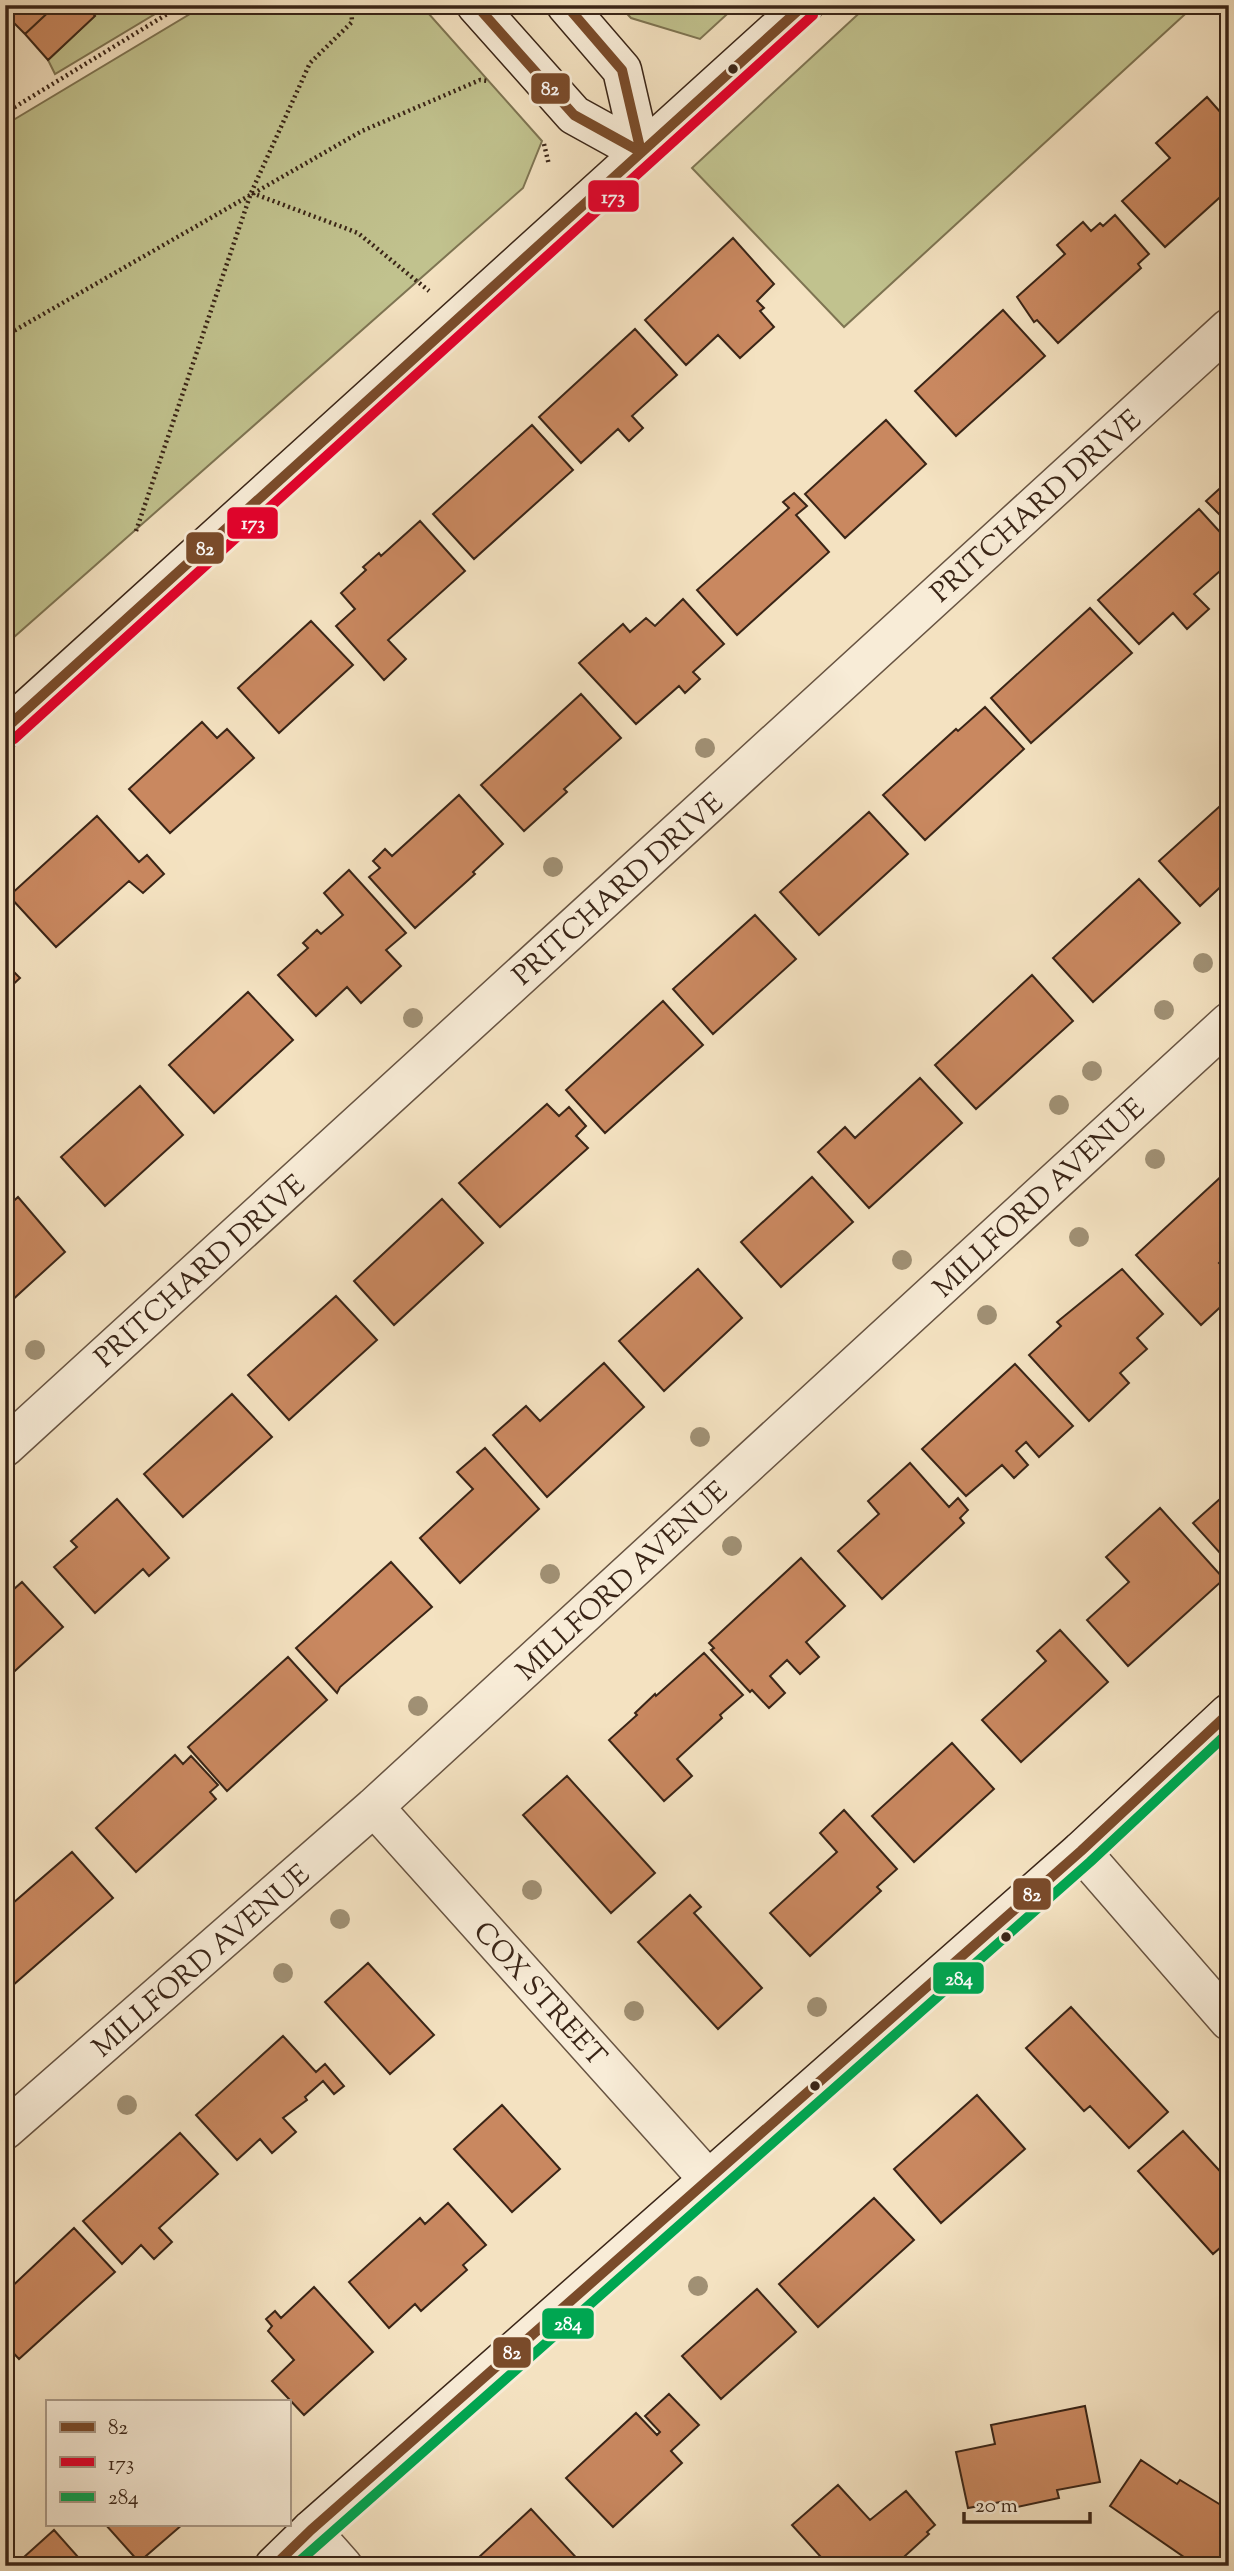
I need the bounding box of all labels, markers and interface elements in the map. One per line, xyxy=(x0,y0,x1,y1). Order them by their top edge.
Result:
unlabelled marker xyxy=(726,62,740,76)
line badge: 82 xyxy=(530,72,571,105)
text: 82 xyxy=(541,77,559,104)
line badge: 173 xyxy=(587,179,640,213)
text: 173 xyxy=(601,185,625,212)
street label: PRITCHARD DRIVE xyxy=(923,401,1151,613)
line badge: 173 xyxy=(226,506,279,540)
text: 173 xyxy=(241,511,265,538)
line badge: 82 xyxy=(185,531,225,565)
text: 82 xyxy=(196,537,214,564)
street label: PRITCHARD DRIVE xyxy=(505,784,733,996)
street label: MILLFORD AVENUE xyxy=(925,1090,1155,1308)
street label: PRITCHARD DRIVE xyxy=(87,1166,315,1378)
street label: MILLFORD AVENUE xyxy=(508,1473,738,1691)
street label: MILLFORD AVENUE xyxy=(84,1856,320,2068)
line badge: 82 xyxy=(1012,1877,1052,1911)
text: 82 xyxy=(1023,1883,1041,1910)
street label: COX STREET xyxy=(463,1914,615,2076)
unlabelled marker xyxy=(999,1930,1013,1944)
line badge: 284 xyxy=(932,1961,985,1995)
text: 284 xyxy=(945,1967,973,1994)
unlabelled marker xyxy=(808,2079,822,2093)
line badge: 284 xyxy=(541,2307,595,2340)
text: 284 xyxy=(554,2312,582,2339)
line badge: 82 xyxy=(492,2336,532,2369)
text: 82 xyxy=(503,2341,521,2368)
legend xyxy=(46,2400,290,2526)
text: 82 xyxy=(108,2414,128,2444)
text: 173 xyxy=(108,2450,134,2480)
scale bar xyxy=(964,2480,1090,2524)
text: 284 xyxy=(108,2484,139,2514)
text: 20 m xyxy=(975,2492,1018,2522)

